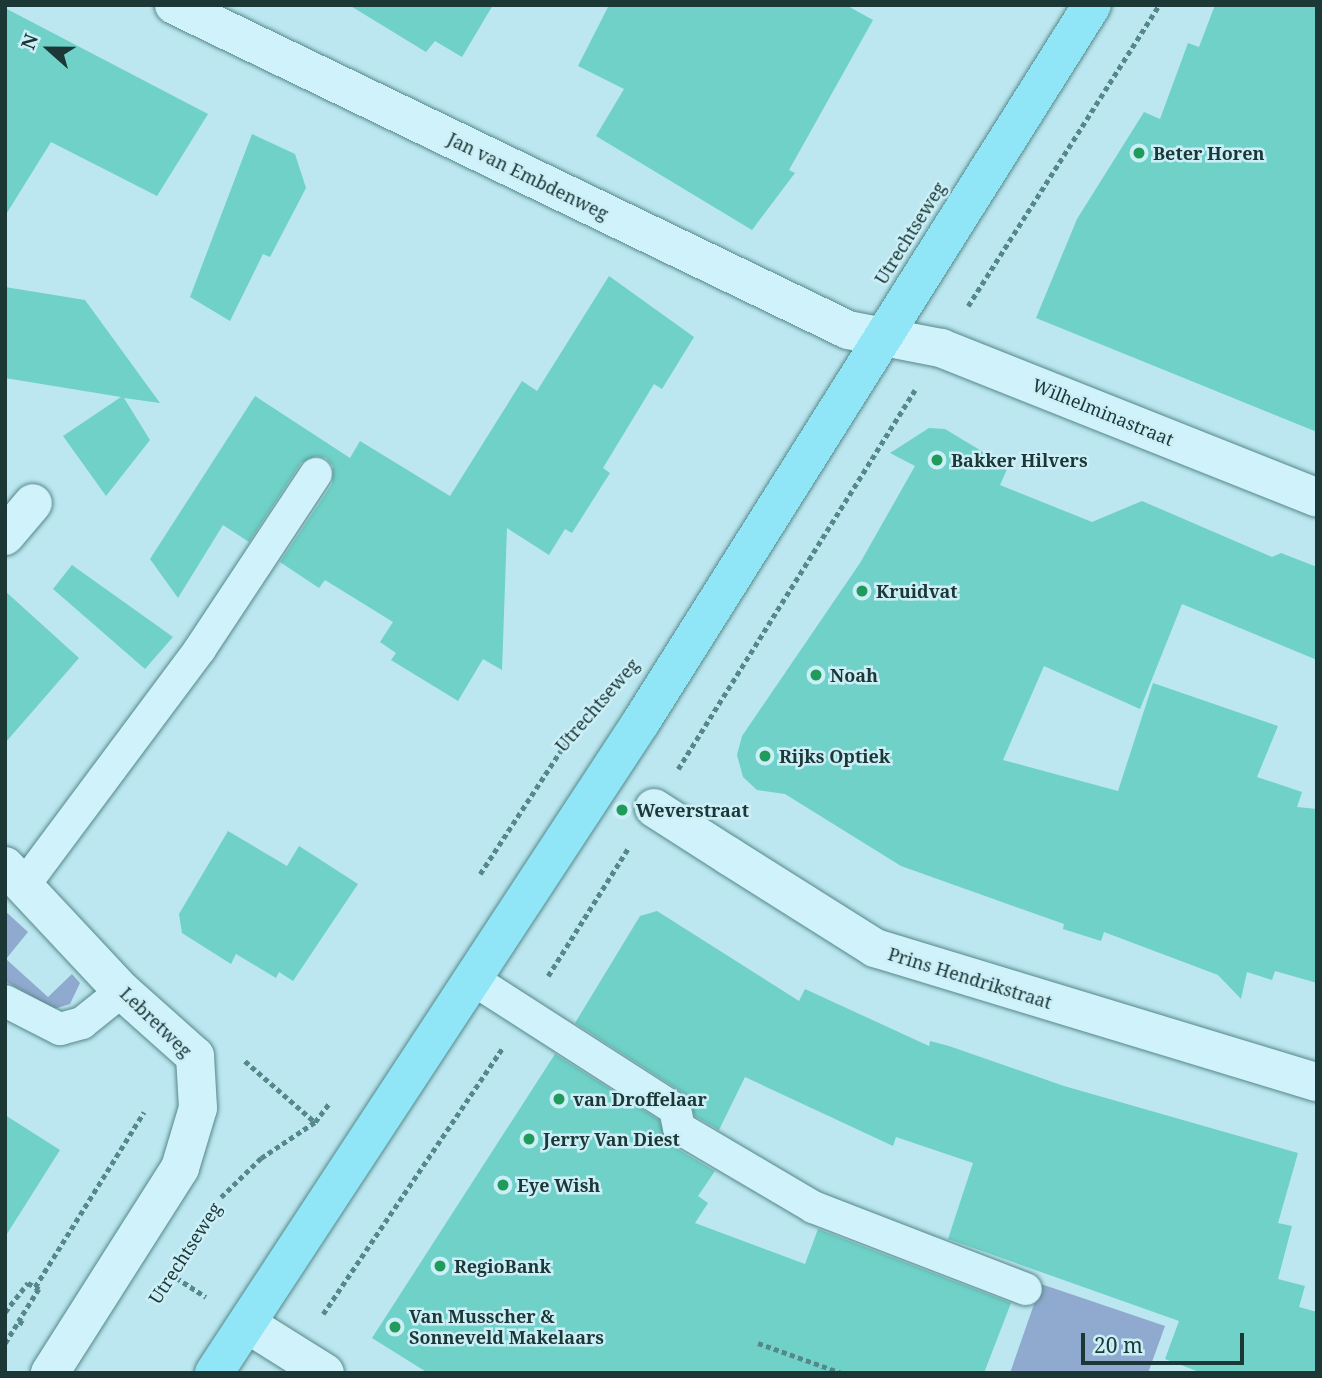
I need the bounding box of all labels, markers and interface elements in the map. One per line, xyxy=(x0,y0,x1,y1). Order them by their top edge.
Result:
north arrow xyxy=(14,14,84,84)
text: N xyxy=(15,30,44,53)
street label: Jan van Embdenweg xyxy=(444,128,612,224)
place label: Beter Horen xyxy=(1153,142,1265,164)
marker: Beter Horen xyxy=(1131,145,1147,161)
street label: Utrechtseweg xyxy=(870,178,950,288)
street label: Wilhelminastraat xyxy=(1029,374,1177,450)
place label: Bakker Hilvers xyxy=(951,449,1088,471)
marker: Bakker Hilvers xyxy=(929,452,945,468)
place label: Kruidvat xyxy=(876,580,958,602)
marker: Kruidvat xyxy=(854,583,870,599)
street label: Utrechtseweg xyxy=(551,654,643,756)
place label: Noah xyxy=(830,664,878,686)
marker: Noah xyxy=(808,667,824,683)
place label: Rijks Optiek xyxy=(779,745,890,767)
marker: Rijks Optiek xyxy=(757,748,773,764)
place label: Weverstraat xyxy=(636,799,749,821)
marker: Weverstraat xyxy=(614,802,630,818)
street label: Prins Hendrikstraat xyxy=(886,943,1054,1013)
street label: Lebretweg xyxy=(116,983,196,1061)
place label: van Droffelaar xyxy=(573,1088,707,1110)
marker: van Droffelaar xyxy=(551,1091,567,1107)
place label: Jerry Van Diest xyxy=(543,1128,680,1150)
marker: Jerry Van Diest xyxy=(521,1131,537,1147)
place label: Eye Wish xyxy=(517,1174,600,1196)
marker: Eye Wish xyxy=(495,1177,511,1193)
street label: Utrechtseweg xyxy=(144,1198,226,1308)
place label: RegioBank xyxy=(454,1255,551,1277)
marker: RegioBank xyxy=(432,1258,448,1274)
place label: Van Musscher & Sonneveld Makelaars xyxy=(409,1306,604,1348)
scale bar xyxy=(1084,1318,1247,1362)
marker: Van Musscher & Sonneveld Makelaars xyxy=(387,1319,403,1335)
text: 20 m xyxy=(1094,1331,1143,1359)

